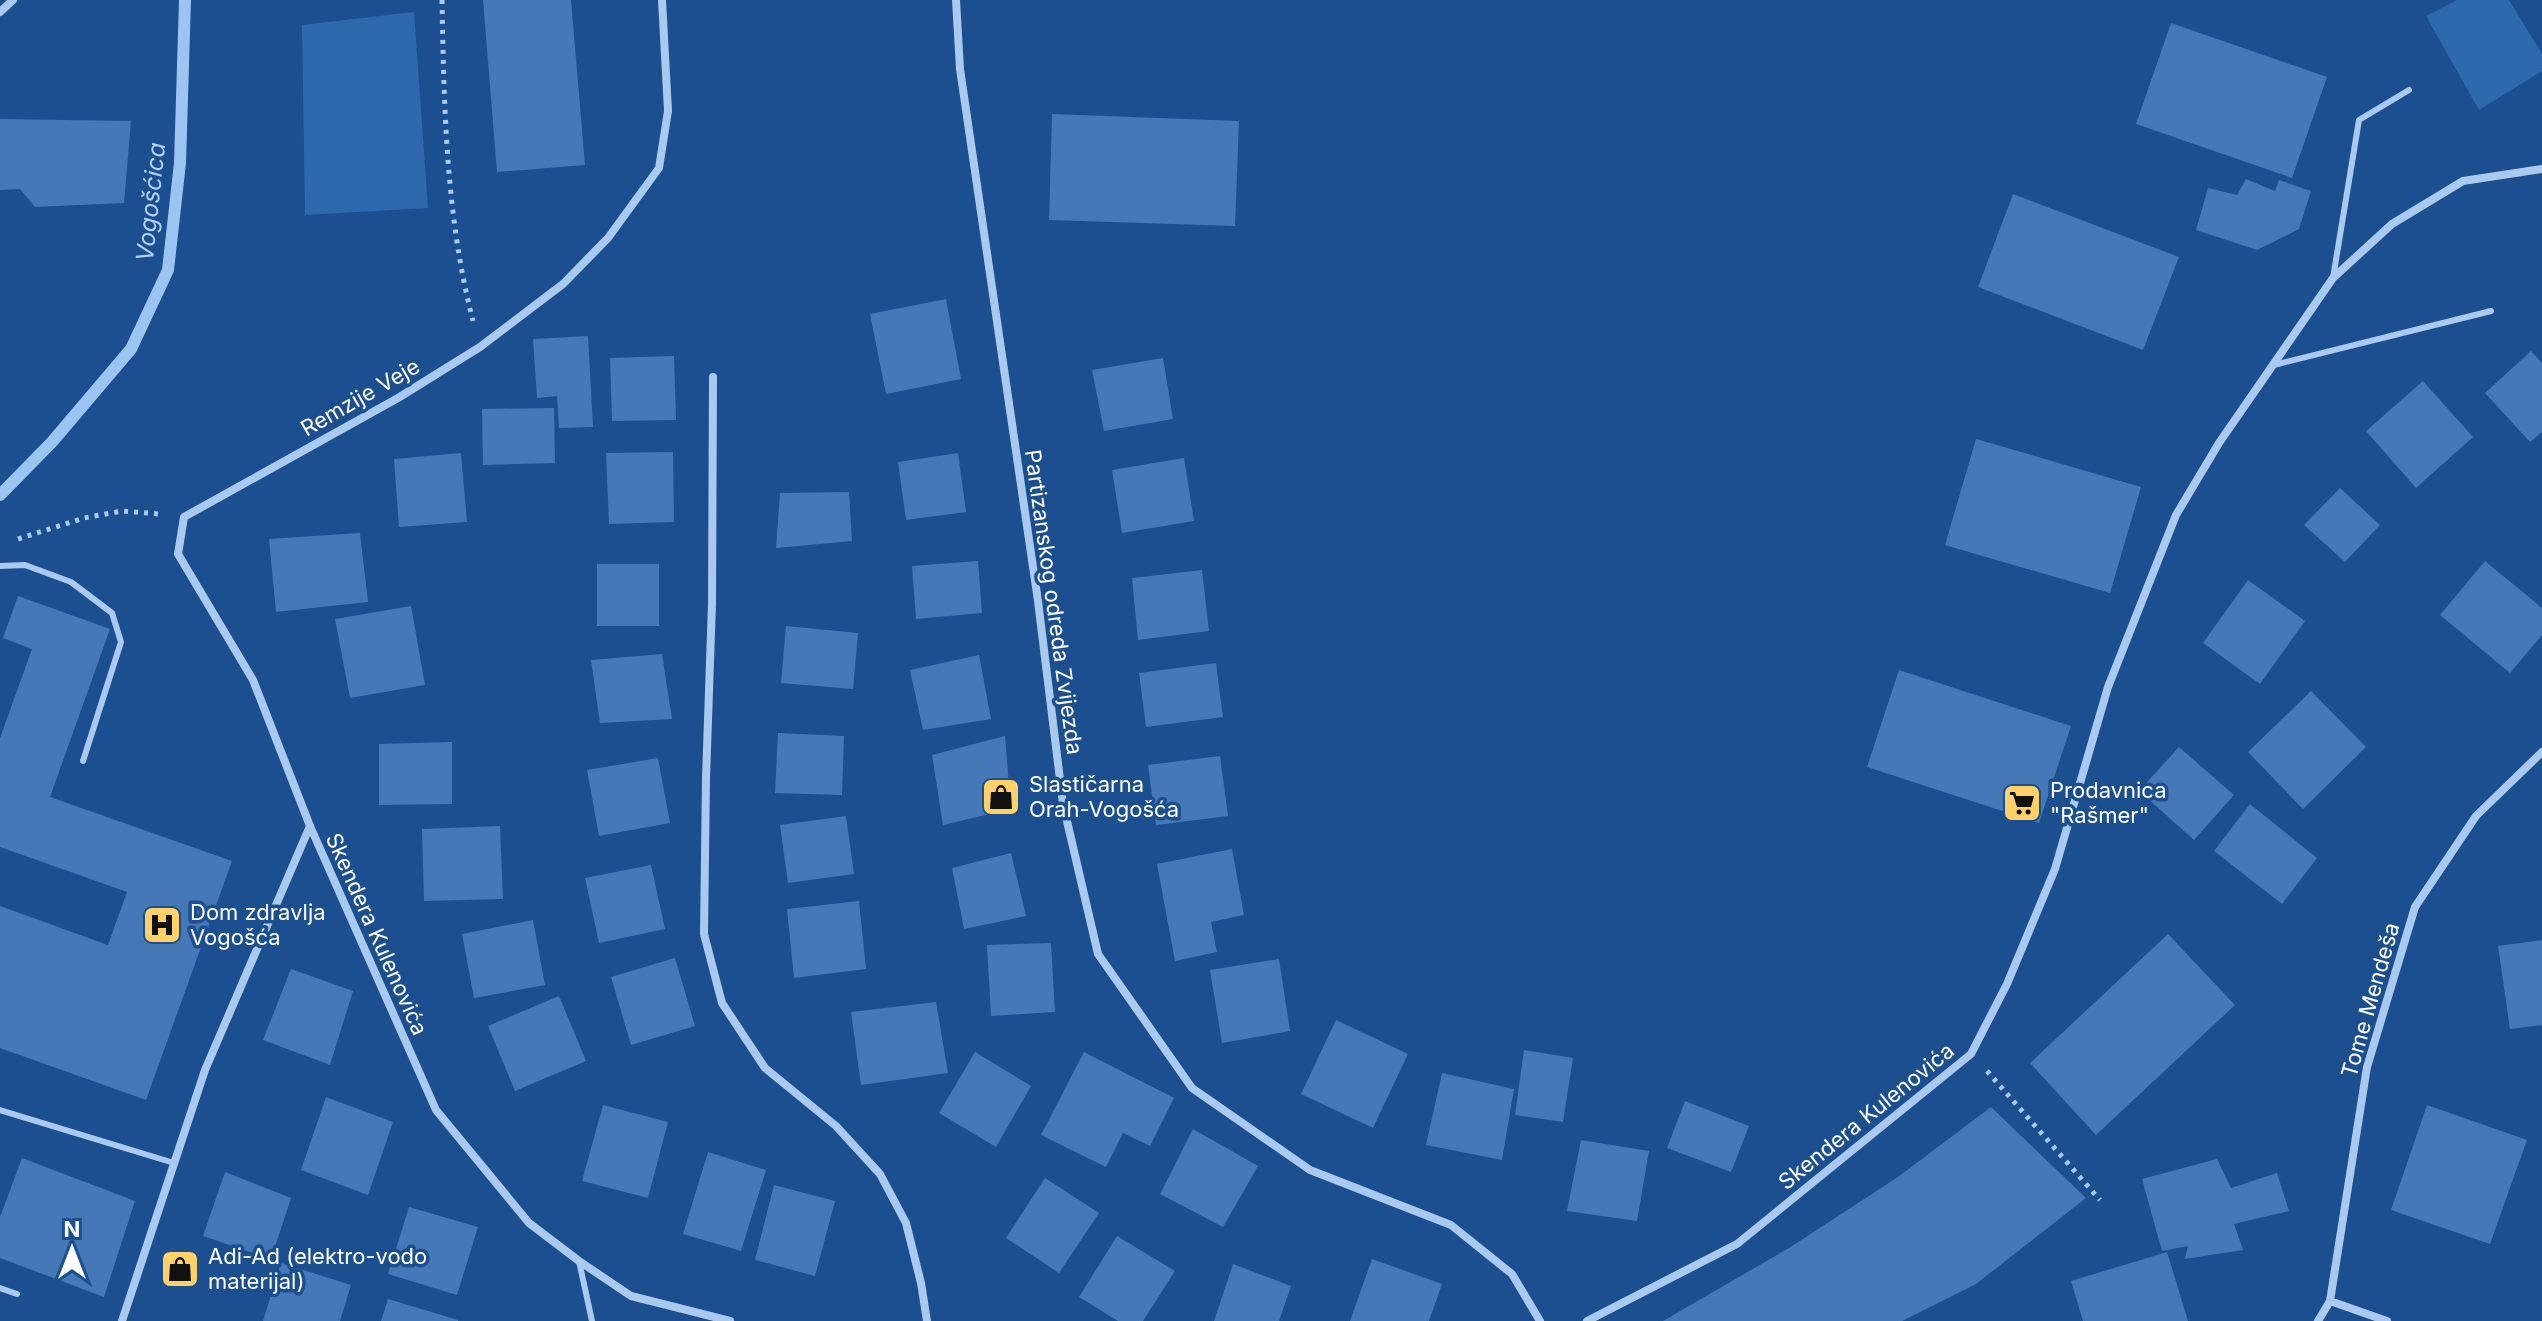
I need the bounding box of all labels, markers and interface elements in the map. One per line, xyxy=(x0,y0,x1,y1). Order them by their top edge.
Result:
water label: Vogošćica xyxy=(130,141,171,263)
street label: Remzije Veje xyxy=(296,353,424,441)
street label: Partizanskog odreda Zvijezda xyxy=(1020,448,1088,756)
place label: Slastičarna Orah-Vogošća xyxy=(1029,771,1179,822)
shop icon: Slastičarna Orah-Vogošća xyxy=(980,776,1022,818)
place label: Prodavnica "Rašmer" xyxy=(2050,777,2167,828)
supermarket icon: Prodavnica "Rašmer" xyxy=(2001,782,2043,824)
street label: Skendera Kulenovića xyxy=(321,829,433,1039)
place label: Dom zdravlja Vogošća xyxy=(190,899,326,950)
hospital icon: Dom zdravlja Vogošća xyxy=(141,904,183,946)
street label: Tome Mendeša xyxy=(2335,920,2405,1080)
street label: Skendera Kulenovića xyxy=(1773,1037,1959,1195)
north arrow xyxy=(32,1209,112,1289)
text: N xyxy=(64,1216,80,1242)
place label: Adi-Ad (elektro-vodo materijal) xyxy=(208,1243,427,1294)
shop icon: Adi-Ad (elektro-vodo materijal) xyxy=(159,1248,201,1290)

